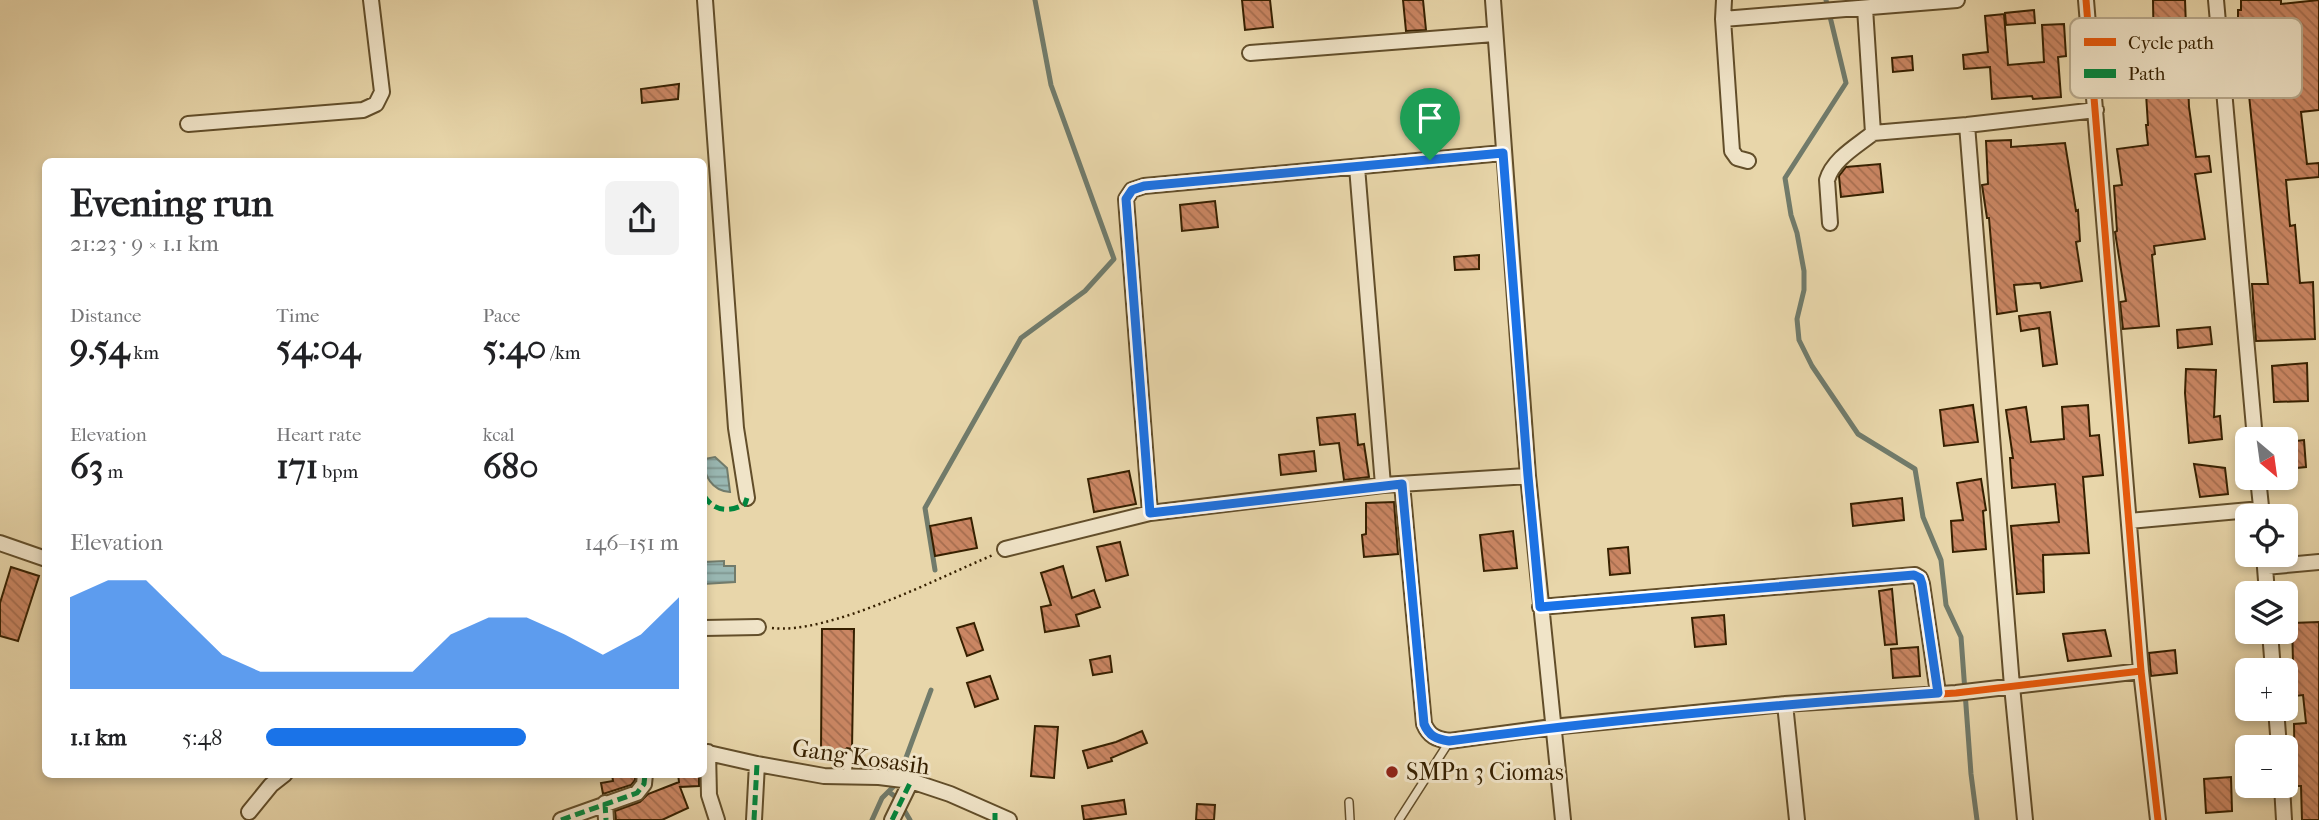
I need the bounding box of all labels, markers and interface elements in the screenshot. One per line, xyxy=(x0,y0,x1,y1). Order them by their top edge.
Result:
legend xyxy=(2070,18,2302,98)
text: Cycle path xyxy=(2128,32,2214,54)
text: Path xyxy=(2128,63,2166,85)
pin xyxy=(1400,88,1460,160)
icon: arrive xyxy=(1411,99,1449,137)
text: Evening run xyxy=(70,181,273,226)
button: share xyxy=(605,181,679,255)
text: 21:23 · 9 × 1.1 km xyxy=(70,230,219,257)
text: Distance xyxy=(70,305,141,327)
text: Time xyxy=(276,305,320,327)
text: Pace xyxy=(483,305,521,327)
text: 9.54 xyxy=(70,327,129,368)
text: 54:04 xyxy=(276,327,360,368)
text: 5:40 xyxy=(483,327,546,368)
text: km xyxy=(129,342,159,364)
text: /km xyxy=(546,342,581,364)
text: Elevation xyxy=(70,424,147,446)
text: Heart rate xyxy=(276,424,361,446)
text: kcal xyxy=(483,424,515,446)
north arrow xyxy=(2235,427,2298,490)
map controls xyxy=(2235,427,2298,798)
text: 63 xyxy=(70,446,103,487)
text: 171 xyxy=(276,446,318,487)
text: 680 xyxy=(483,446,539,487)
text: m xyxy=(103,461,123,483)
text: bpm xyxy=(318,461,358,483)
button: locate xyxy=(2235,504,2298,567)
text: Elevation xyxy=(70,529,163,556)
text: 146–151 m xyxy=(584,529,679,556)
button: layers xyxy=(2235,581,2298,644)
button: + xyxy=(2235,658,2298,721)
text: 1.1 km xyxy=(70,724,127,751)
text: 5:48 xyxy=(182,724,223,751)
street label: Gang Kosasih xyxy=(790,733,932,781)
button: − xyxy=(2235,735,2298,798)
place label: SMPn 3 Ciomas xyxy=(1406,758,1564,786)
marker: SMPn 3 Ciomas xyxy=(1384,764,1400,780)

